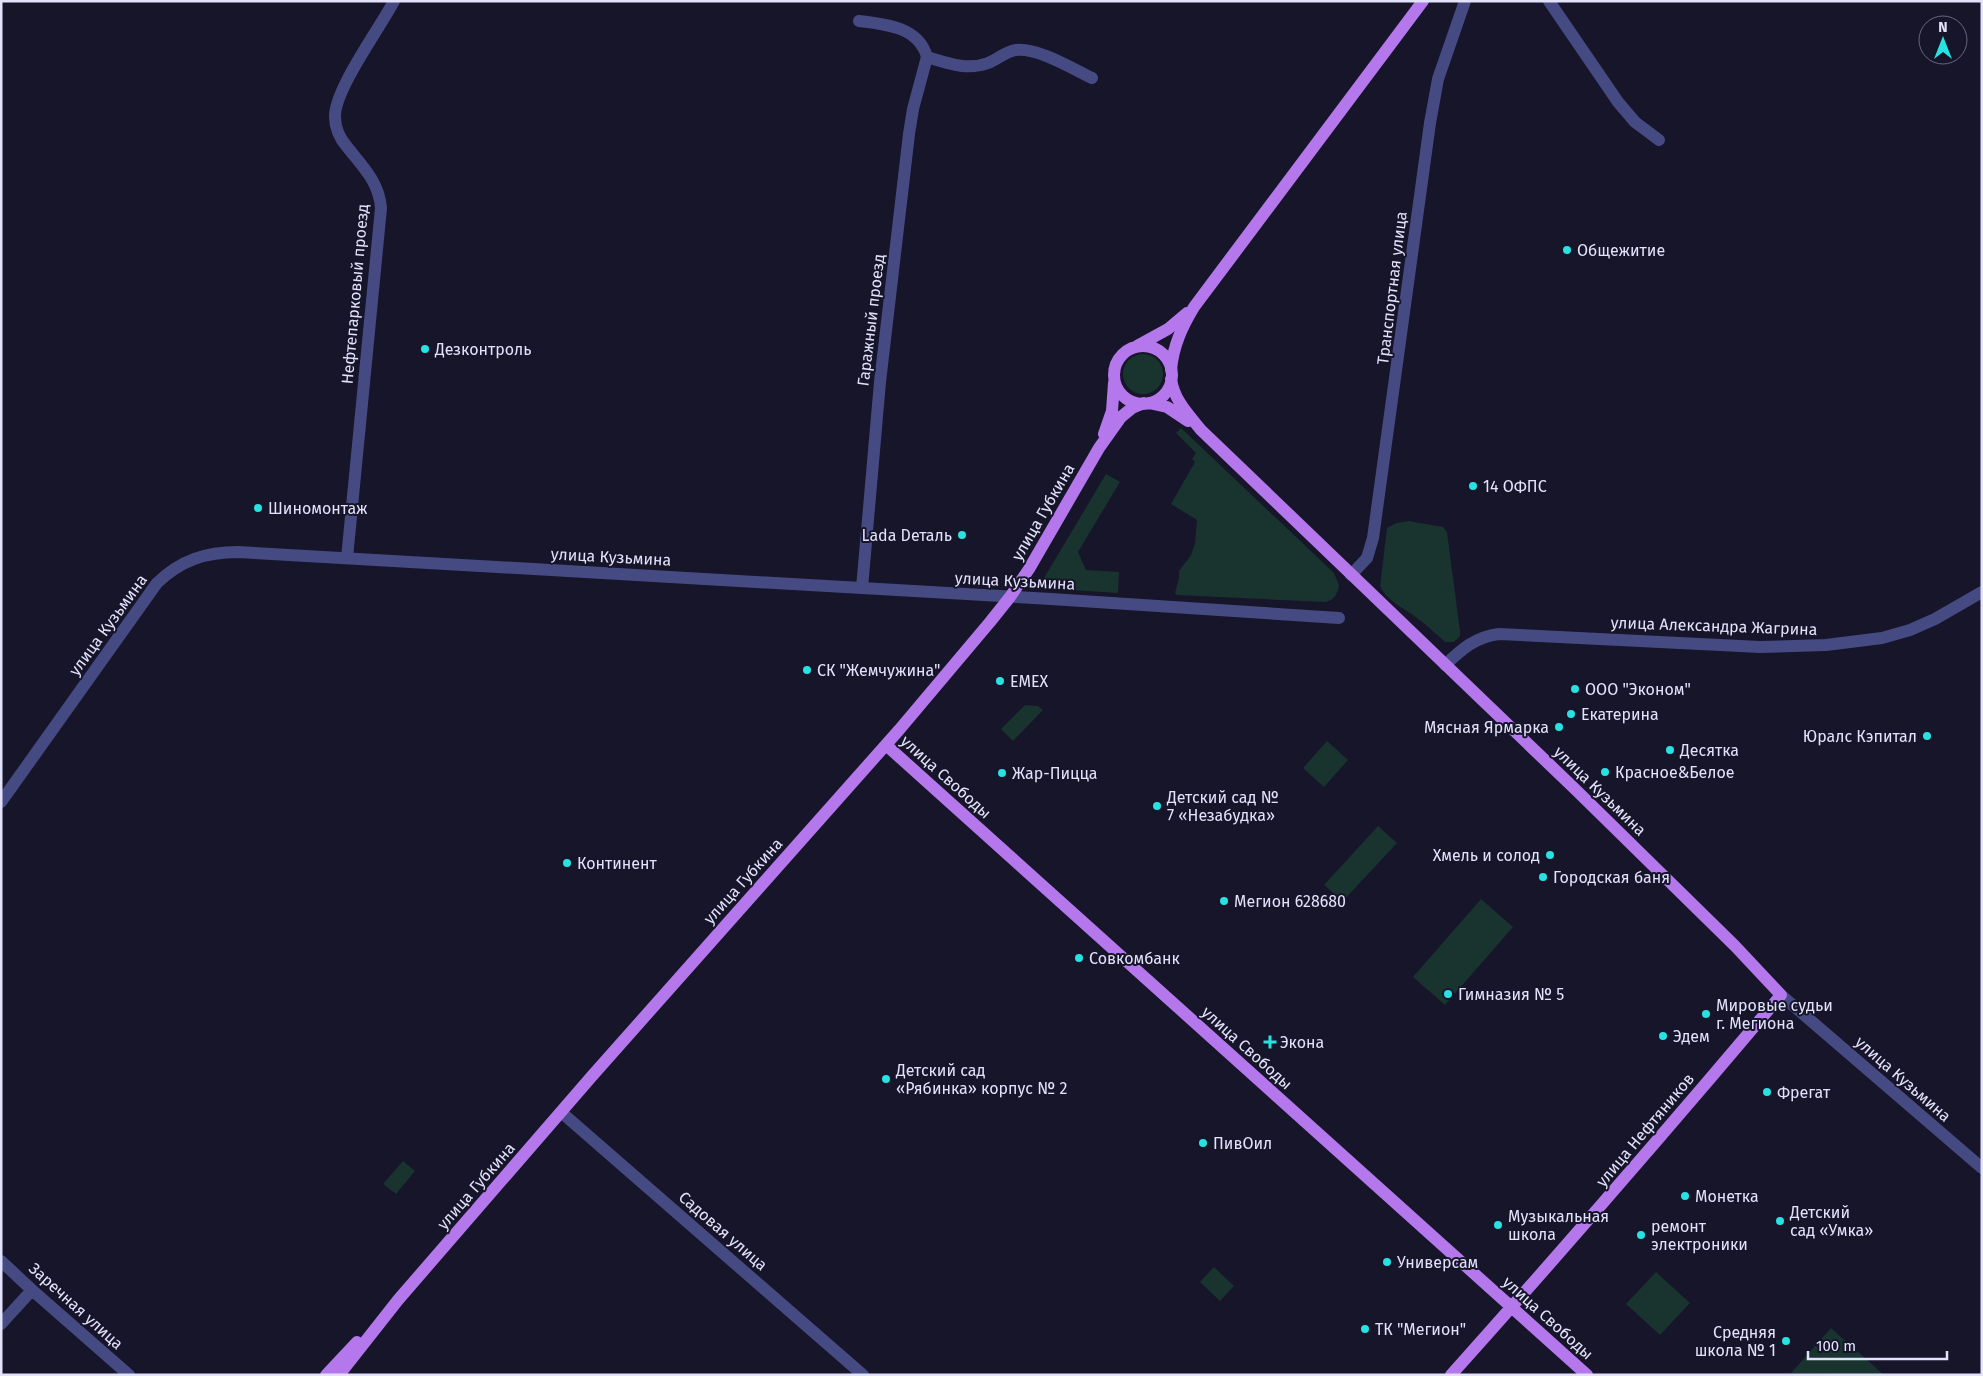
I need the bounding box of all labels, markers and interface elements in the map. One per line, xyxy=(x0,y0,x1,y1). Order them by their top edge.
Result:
north arrow xyxy=(1918,15,1968,65)
text: N xyxy=(1938,19,1948,36)
street label: Нефтепарковый проезд xyxy=(338,203,372,385)
street label: Транспортная улица xyxy=(1373,210,1411,366)
place label: Общежитие xyxy=(1577,241,1665,260)
marker: Общежитие xyxy=(1561,244,1573,256)
street label: Гаражный проезд xyxy=(853,253,889,387)
place label: Дезконтроль xyxy=(434,340,531,359)
marker: Дезконтроль xyxy=(419,343,431,355)
street label: улица Губкина xyxy=(1008,460,1078,564)
place label: 14 ОФПС xyxy=(1483,477,1547,496)
marker: 14 ОФПС xyxy=(1467,480,1479,492)
place label: Шиномонтаж xyxy=(268,499,368,518)
marker: Шиномонтаж xyxy=(252,502,264,514)
place label: Lada Dеталь xyxy=(862,526,952,545)
marker: Lada Dеталь xyxy=(956,529,968,541)
street label: улица Кузьмина xyxy=(550,544,672,570)
street label: улица Кузьмина xyxy=(954,568,1076,594)
street label: улица Кузьмина xyxy=(65,571,151,679)
street label: улица Александра Жагрина xyxy=(1610,613,1818,639)
place label: СК "Жемчужина" xyxy=(817,661,940,680)
marker: СК "Жемчужина" xyxy=(801,664,813,676)
place label: EMEX xyxy=(1010,672,1049,691)
marker: EMEX xyxy=(994,675,1006,687)
place label: ООО "Эконом" xyxy=(1585,680,1691,699)
marker: ООО "Эконом" xyxy=(1569,683,1581,695)
place label: Екатерина xyxy=(1581,705,1659,724)
marker: Екатерина xyxy=(1565,708,1577,720)
place label: Мясная Ярмарка xyxy=(1424,718,1549,737)
marker: Мясная Ярмарка xyxy=(1553,721,1565,733)
place label: Юралс Кэпитал xyxy=(1803,727,1917,746)
marker: Юралс Кэпитал xyxy=(1921,730,1933,742)
street label: улица Свободы xyxy=(897,731,995,823)
place label: Десятка xyxy=(1679,741,1739,760)
street label: улица Кузьмина xyxy=(1550,742,1650,840)
marker: Десятка xyxy=(1664,744,1676,756)
place label: Красное&Белое xyxy=(1615,763,1734,782)
place label: Жар-Пицца xyxy=(1012,764,1098,783)
marker: Красное&Белое xyxy=(1599,766,1611,778)
marker: Жар-Пицца xyxy=(996,767,1008,779)
place label: Детский сад № 7 «Незабудка» xyxy=(1166,788,1279,825)
marker: Детский сад № 7 «Незабудка» xyxy=(1151,800,1163,812)
street label: улица Губкина xyxy=(700,834,786,928)
place label: Хмель и солод xyxy=(1433,846,1540,865)
marker: Хмель и солод xyxy=(1544,849,1556,861)
place label: Континент xyxy=(577,854,658,873)
marker: Континент xyxy=(561,857,573,869)
place label: Городская баня xyxy=(1553,868,1670,887)
marker: Городская баня xyxy=(1537,871,1549,883)
place label: Мегион 628680 xyxy=(1234,892,1346,911)
marker: Мегион 628680 xyxy=(1218,895,1230,907)
place label: Совкомбанк xyxy=(1089,949,1181,968)
marker: Совкомбанк xyxy=(1073,952,1085,964)
place label: Гимназия № 5 xyxy=(1458,985,1564,1004)
marker: Гимназия № 5 xyxy=(1442,988,1454,1000)
place label: Мировые судьи г. Мегиона xyxy=(1716,996,1833,1033)
street label: улица Свободы xyxy=(1198,1002,1296,1094)
marker: Мировые судьи г. Мегиона xyxy=(1700,1008,1712,1020)
place label: Эдем xyxy=(1673,1027,1710,1046)
marker: Эдем xyxy=(1657,1030,1669,1042)
street label: улица Кузьмина xyxy=(1851,1032,1955,1126)
place label: Экона xyxy=(1280,1033,1324,1052)
marker: Экона xyxy=(1264,1036,1276,1048)
place label: Детский сад «Рябинка» корпус № 2 xyxy=(895,1061,1067,1098)
street label: улица Нефтяников xyxy=(1592,1069,1698,1191)
marker: Детский сад «Рябинка» корпус № 2 xyxy=(880,1073,892,1085)
place label: Фрегат xyxy=(1777,1083,1831,1102)
marker: Фрегат xyxy=(1761,1086,1773,1098)
place label: ПивОил xyxy=(1213,1134,1272,1153)
marker: ПивОил xyxy=(1197,1137,1209,1149)
street label: улица Губкина xyxy=(433,1139,519,1233)
street label: Садовая улица xyxy=(675,1187,771,1275)
place label: Монетка xyxy=(1695,1187,1759,1206)
marker: Монетка xyxy=(1679,1190,1691,1202)
place label: Детский сад «Умка» xyxy=(1789,1203,1873,1240)
place label: Музыкальная школа xyxy=(1508,1207,1609,1244)
marker: Детский сад «Умка» xyxy=(1774,1215,1786,1227)
place label: ремонт электроники xyxy=(1651,1217,1748,1254)
marker: Музыкальная школа xyxy=(1492,1219,1504,1231)
marker: ремонт электроники xyxy=(1635,1229,1647,1241)
place label: Универсам xyxy=(1397,1253,1478,1272)
marker: Универсам xyxy=(1381,1256,1393,1268)
street label: Заречная улица xyxy=(25,1259,127,1353)
street label: улица Свободы xyxy=(1499,1272,1597,1364)
place label: ТК "Мегион" xyxy=(1375,1320,1466,1339)
marker: ТК "Мегион" xyxy=(1359,1323,1371,1335)
place label: Средняя школа № 1 xyxy=(1695,1323,1776,1360)
scale bar xyxy=(1808,1328,1947,1360)
marker: Средняя школа № 1 xyxy=(1780,1335,1792,1347)
text: 100 m xyxy=(1816,1337,1856,1355)

